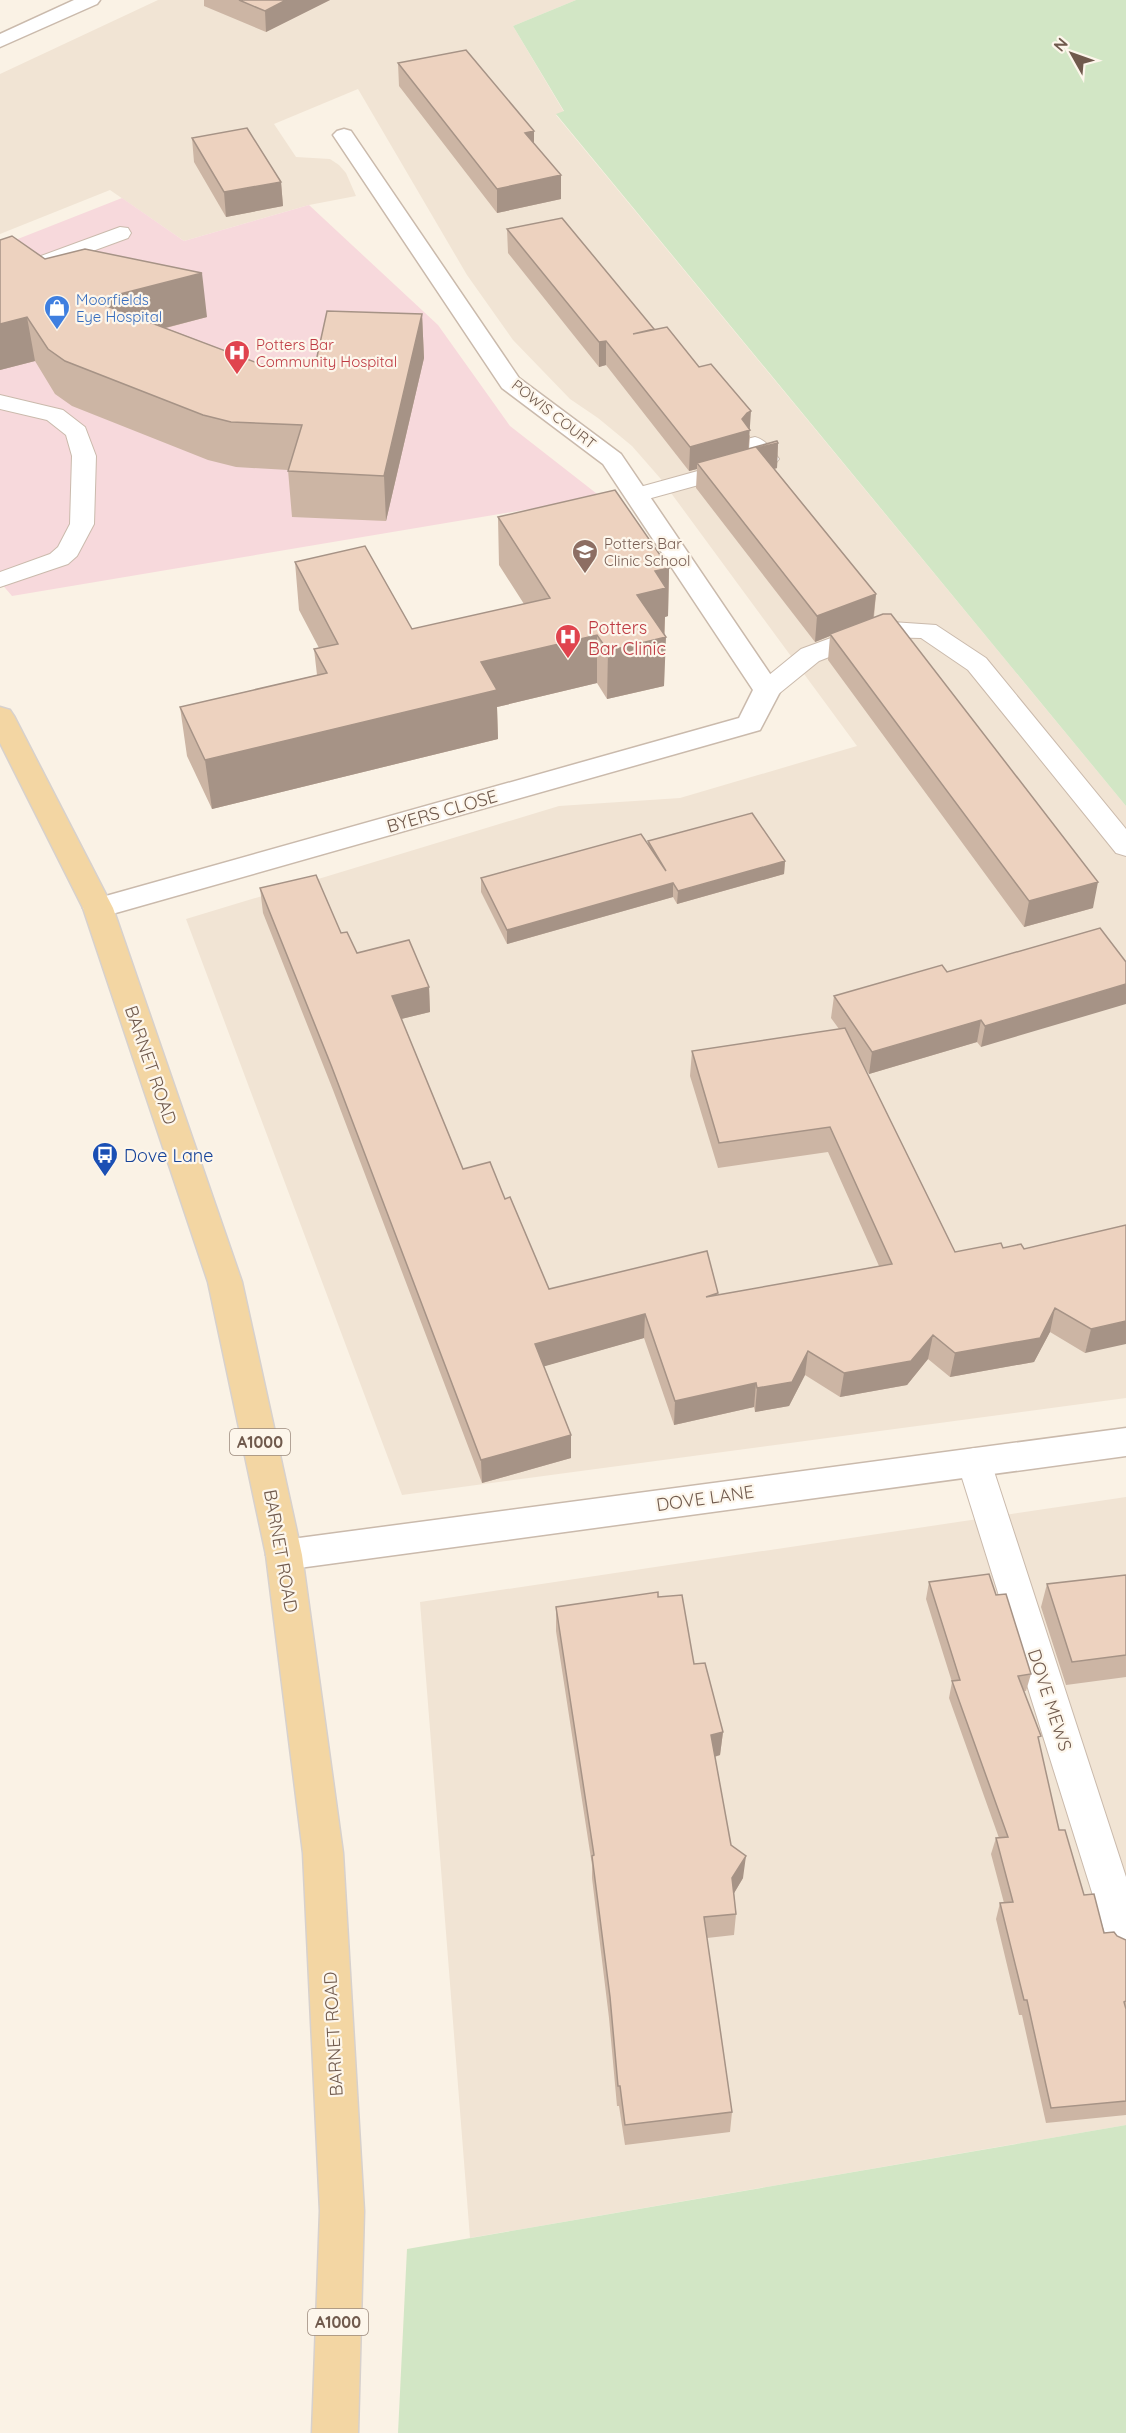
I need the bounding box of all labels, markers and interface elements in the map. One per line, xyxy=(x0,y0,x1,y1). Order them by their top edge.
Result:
north arrow xyxy=(1042,24,1102,84)
text: N xyxy=(1049,33,1072,55)
place label: Moorfields Eye Hospital xyxy=(76,290,162,326)
shop icon: Moorfields Eye Hospital xyxy=(42,293,72,331)
place label: Potters Bar Community Hospital xyxy=(256,335,397,371)
hospital icon: Potters Bar Community Hospital xyxy=(222,338,252,376)
street label: POWIS COURT xyxy=(508,375,600,453)
place label: Potters Bar Clinic School xyxy=(604,534,691,570)
school or university icon: Potters Bar Clinic School xyxy=(570,537,600,575)
place label: Potters Bar Clinic xyxy=(588,616,666,660)
hospital icon: Potters Bar Clinic xyxy=(553,622,583,660)
street label: BYERS CLOSE xyxy=(384,784,500,838)
street label: BARNET ROAD xyxy=(120,1002,182,1128)
bus stop icon: Dove Lane xyxy=(90,1140,120,1178)
place label: Dove Lane xyxy=(124,1144,213,1167)
road number: A1000 xyxy=(230,1429,290,1455)
street label: DOVE LANE xyxy=(655,1480,755,1516)
street label: BARNET ROAD xyxy=(259,1488,303,1614)
street label: DOVE MEWS xyxy=(1023,1646,1077,1754)
street label: BARNET ROAD xyxy=(318,1971,348,2097)
road number: A1000 xyxy=(308,2309,368,2335)

